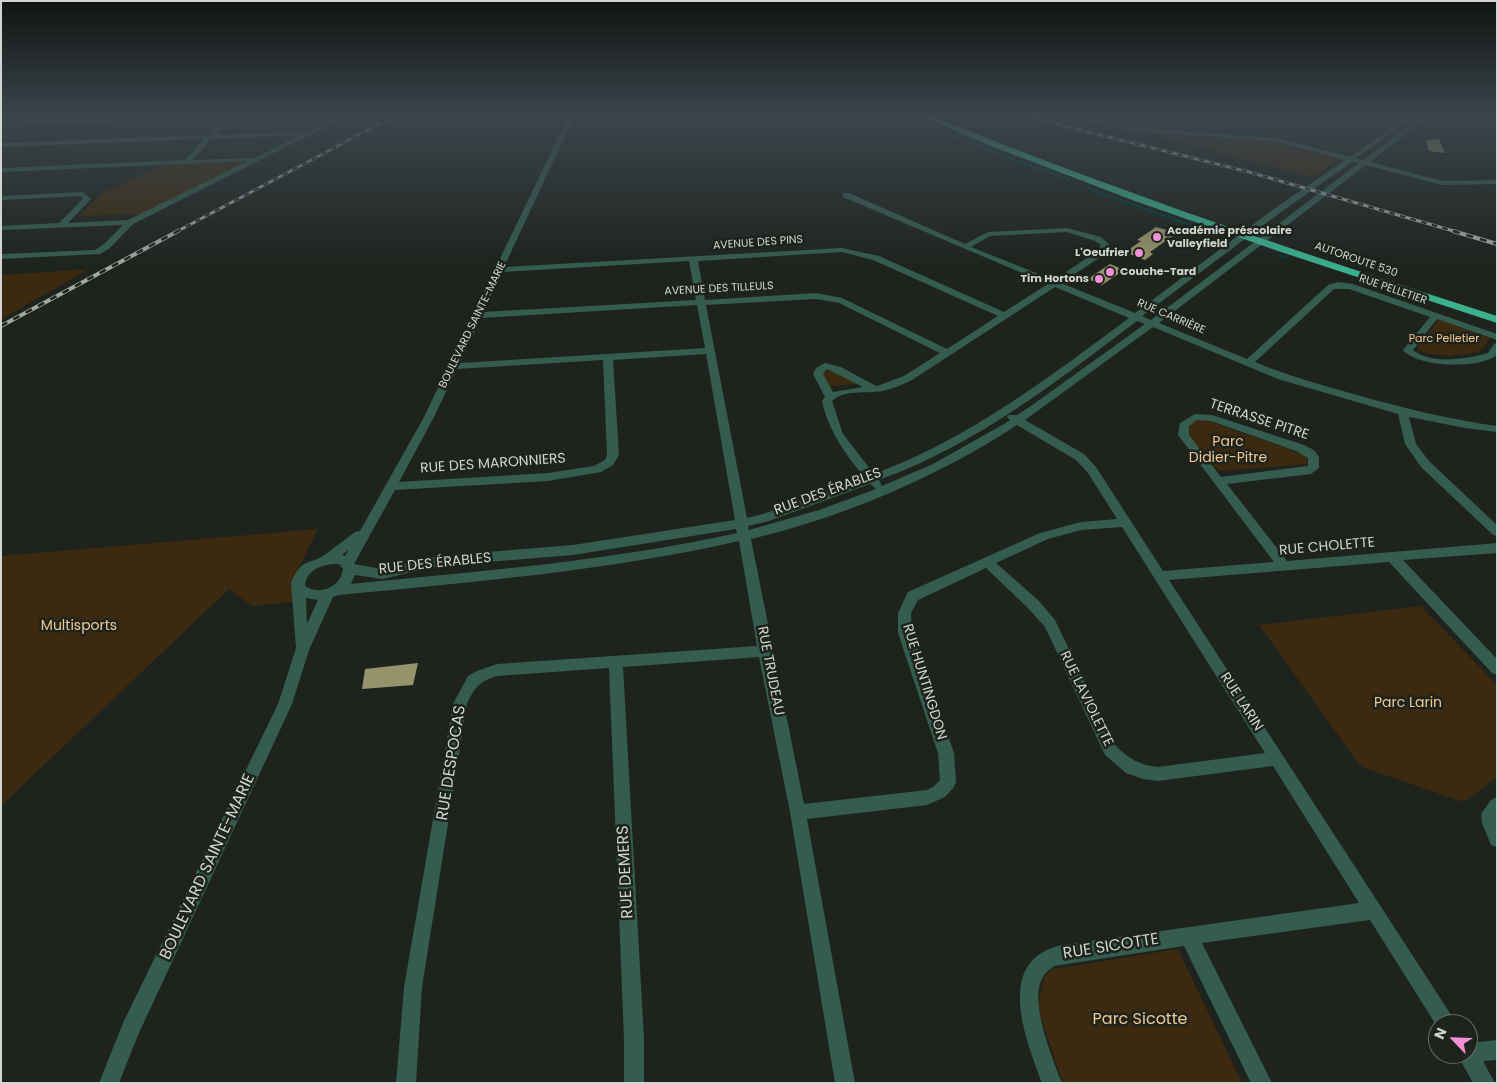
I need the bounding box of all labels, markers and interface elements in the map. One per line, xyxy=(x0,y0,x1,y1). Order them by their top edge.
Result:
place label: Académie préscolaire Valleyfield xyxy=(1167,224,1292,250)
marker: Académie préscolaire Valleyfield xyxy=(1151,231,1163,243)
street label: AVENUE DES PINS xyxy=(712,233,804,253)
street label: AUTOROUTE 530 xyxy=(1313,240,1399,280)
place label: L'Oeufrier xyxy=(1075,246,1129,260)
marker: L'Oeufrier xyxy=(1133,247,1145,259)
street label: BOULEVARD SAINTE-MARIE xyxy=(437,259,509,391)
place label: Couche-Tard xyxy=(1120,265,1196,279)
marker: Couche-Tard xyxy=(1104,266,1116,278)
place label: Tim Hortons xyxy=(1020,272,1089,286)
street label: RUE PELLETIER xyxy=(1357,272,1429,308)
marker: Tim Hortons xyxy=(1093,273,1105,285)
street label: AVENUE DES TILLEULS xyxy=(664,280,774,298)
street label: RUE CARRIÈRE xyxy=(1135,297,1207,337)
park label: Parc Pelletier xyxy=(1409,332,1479,346)
street label: TERRASSE PITRE xyxy=(1207,396,1311,444)
park label: Parc Didier-Pitre xyxy=(1189,434,1267,467)
street label: RUE DES MARONNIERS xyxy=(420,451,566,477)
street label: RUE DES ÉRABLES xyxy=(772,465,884,519)
street label: RUE CHOLETTE xyxy=(1278,534,1376,560)
street label: RUE DES ÉRABLES xyxy=(378,550,492,578)
park label: Multisports xyxy=(41,618,117,634)
street label: RUE HUNTINGDON xyxy=(898,622,950,742)
street label: RUE TRUDEAU xyxy=(753,625,787,717)
street label: RUE LAVIOLETTE xyxy=(1056,649,1116,749)
street label: RUE LARIN xyxy=(1216,670,1266,734)
park label: Parc Larin xyxy=(1374,695,1442,711)
street label: RUE DESPOCAS xyxy=(433,704,471,822)
street label: BOULEVARD SAINTE-MARIE xyxy=(156,771,260,963)
street label: RUE DEMERS xyxy=(614,825,638,919)
street label: RUE SICOTTE xyxy=(1062,930,1160,964)
park label: Parc Sicotte xyxy=(1093,1010,1187,1030)
north arrow xyxy=(1428,1014,1478,1064)
text: N xyxy=(1429,1024,1451,1042)

